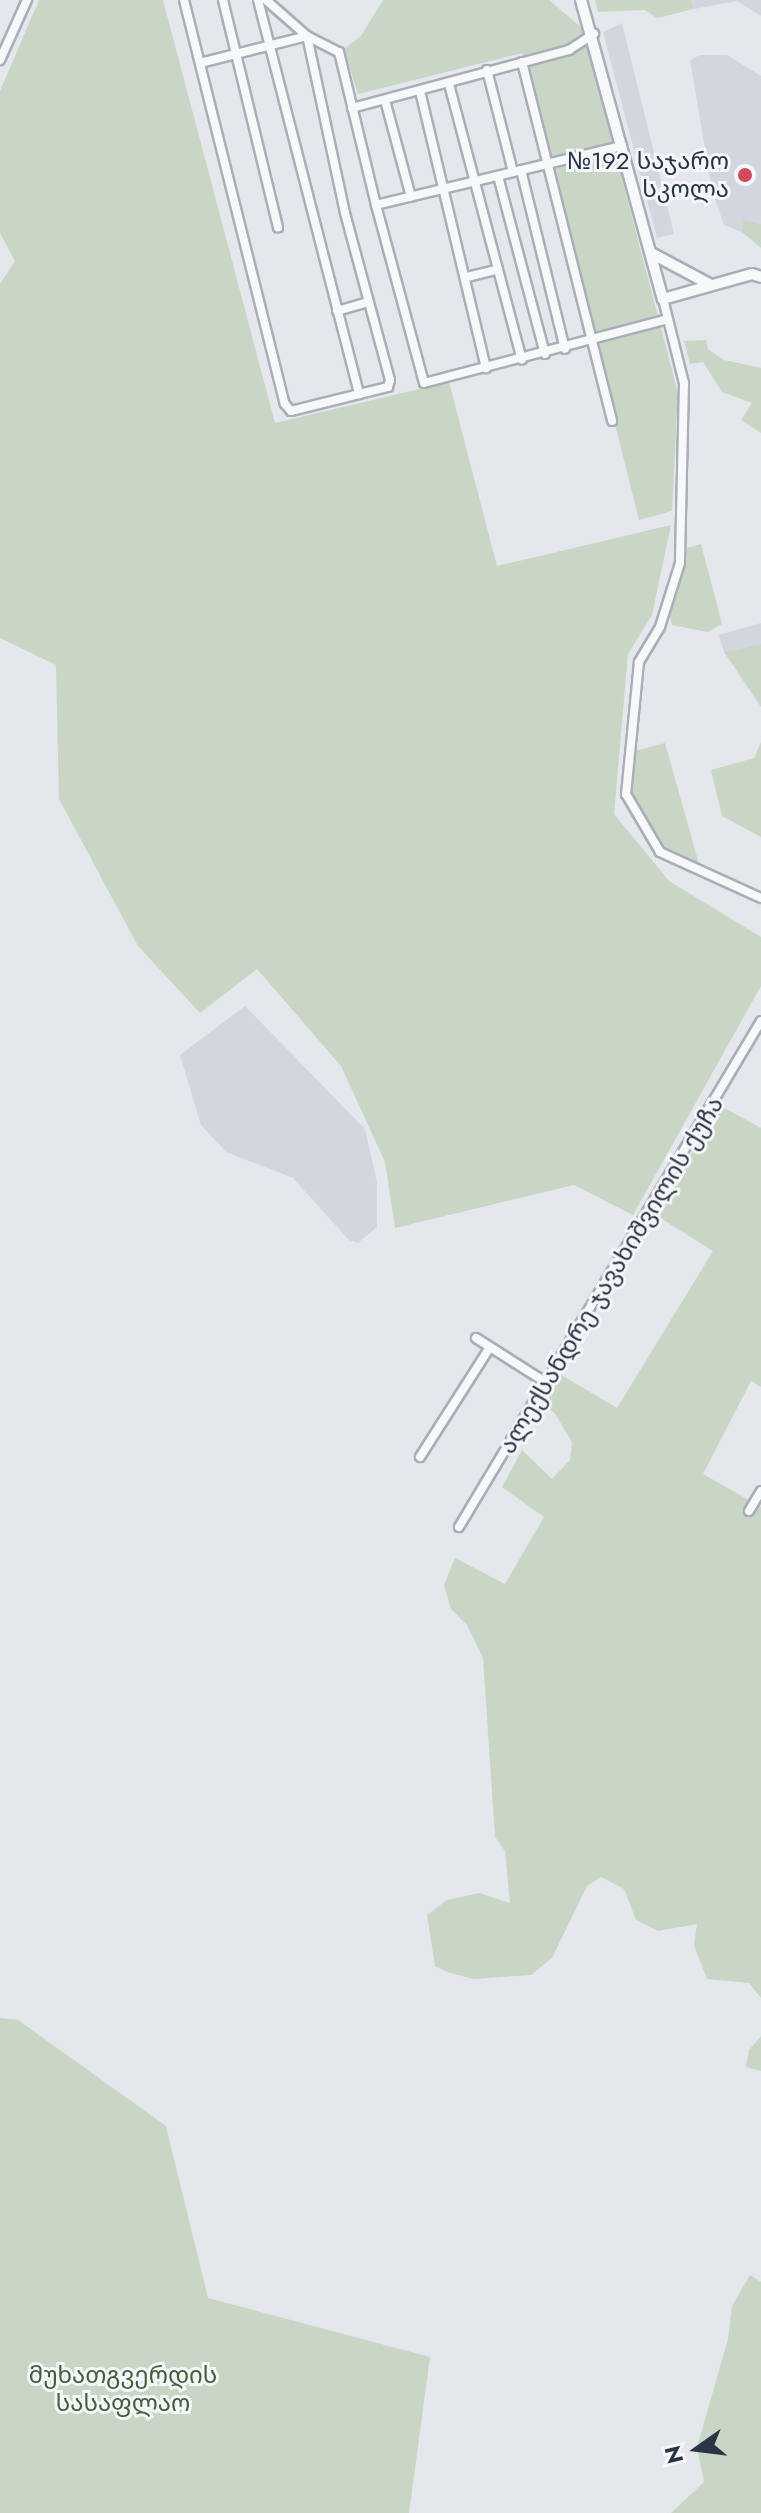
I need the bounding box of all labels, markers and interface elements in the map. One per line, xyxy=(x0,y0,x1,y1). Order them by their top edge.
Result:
place label: №192 საჯარო სკოლა xyxy=(567,147,729,203)
marker: №192 საჯარო სკოლა xyxy=(736,166,754,184)
street label: ალექსანდრე ჯავახიშვილის ქუჩა xyxy=(493,1091,729,1459)
park label: მუხათგვერდის სასაფლაო xyxy=(29,2361,217,2417)
north arrow xyxy=(657,2409,737,2489)
text: N xyxy=(656,2442,691,2467)

